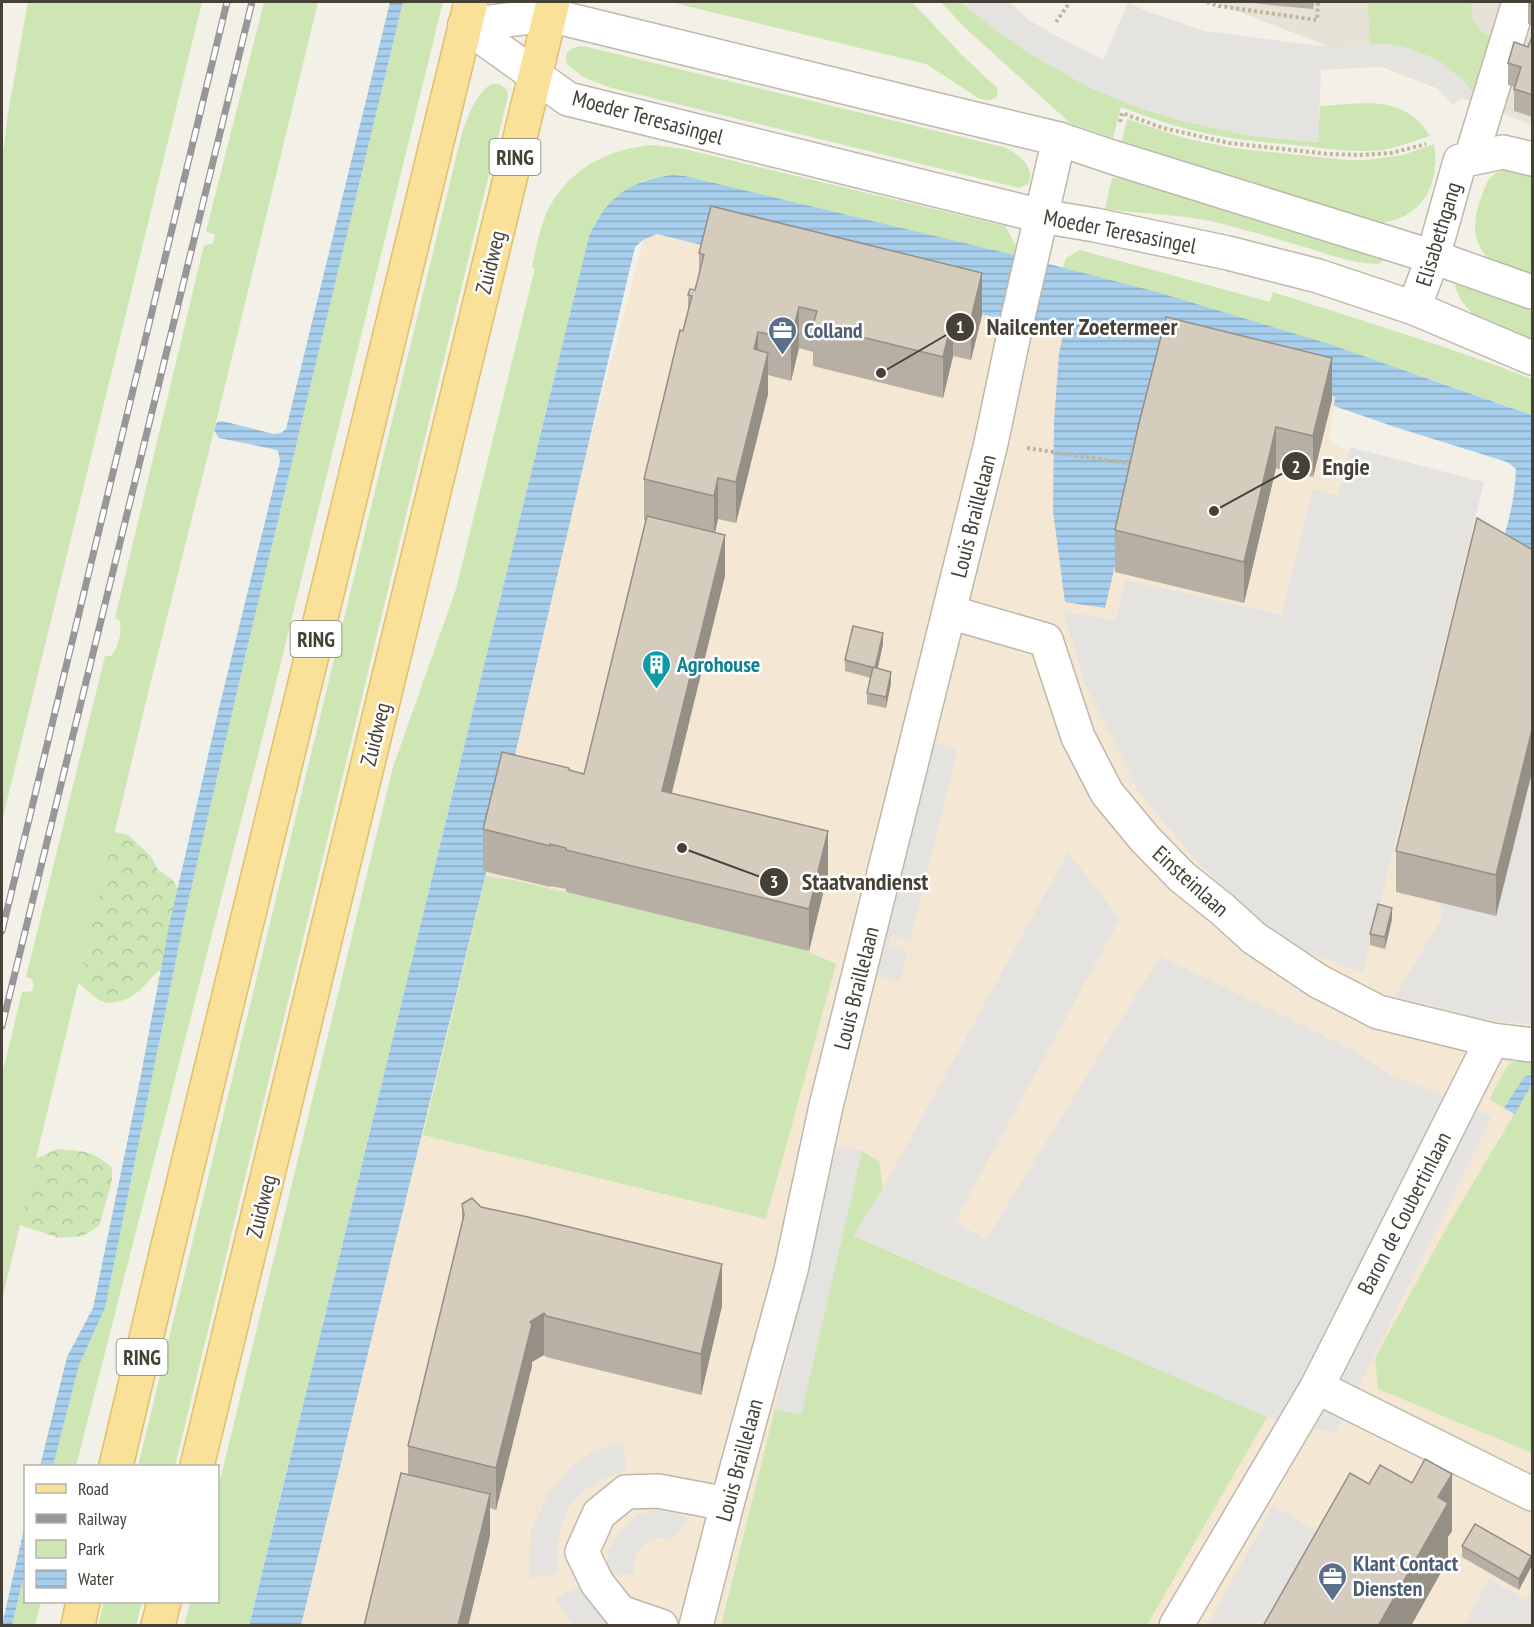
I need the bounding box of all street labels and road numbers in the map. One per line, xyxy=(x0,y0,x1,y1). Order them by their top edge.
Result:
street label: Moeder Teresasingel xyxy=(570,83,727,151)
road number: RING xyxy=(490,139,540,175)
street label: Elisabethgang xyxy=(1409,179,1467,289)
street label: Moeder Teresasingel xyxy=(1041,202,1200,260)
street label: Zuidweg xyxy=(469,227,511,297)
street label: Louis Braillelaan xyxy=(944,452,1002,580)
road number: RING xyxy=(290,621,342,657)
street label: Zuidweg xyxy=(354,699,396,769)
street label: Einsteinlaan xyxy=(1147,839,1235,923)
street label: Louis Braillelaan xyxy=(827,924,885,1052)
street label: Baron de Coubertinlaan xyxy=(1351,1127,1457,1299)
street label: Zuidweg xyxy=(240,1171,282,1241)
road number: RING xyxy=(116,1339,168,1375)
street label: Louis Braillelaan xyxy=(709,1396,769,1524)

